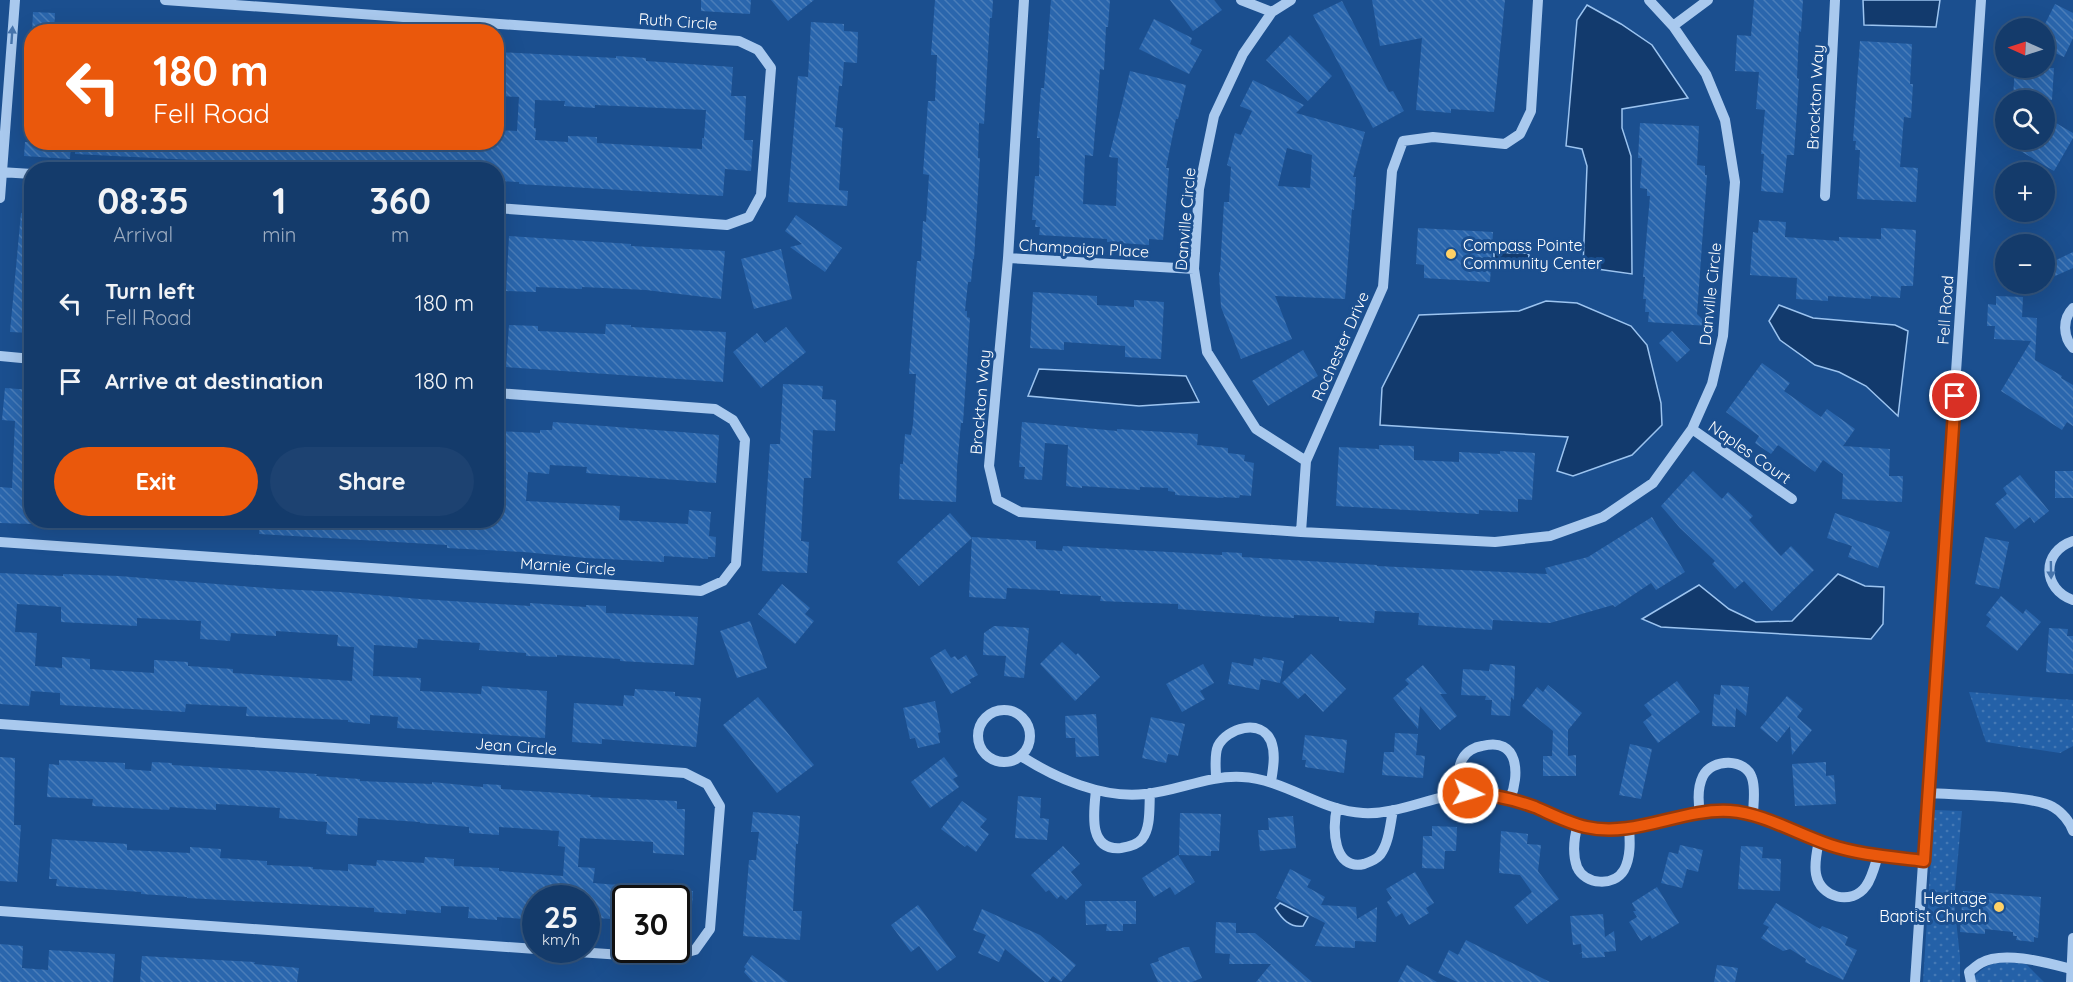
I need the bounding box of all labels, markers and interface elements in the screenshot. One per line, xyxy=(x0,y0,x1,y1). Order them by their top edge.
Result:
street label: Ruth Circle xyxy=(638,8,718,34)
north arrow xyxy=(1995,18,2055,78)
map controls xyxy=(1995,18,2055,294)
one-way arrow xyxy=(8,25,17,44)
text: 180 m xyxy=(153,44,269,97)
street label: Brockton Way xyxy=(1802,44,1828,150)
icon: left xyxy=(54,48,132,126)
button: search xyxy=(1995,90,2055,150)
text: Fell Road xyxy=(153,96,270,130)
button: + xyxy=(1995,162,2055,222)
street label: Danville Circle xyxy=(1171,167,1199,271)
text: 08:35 xyxy=(97,178,189,223)
text: 1 xyxy=(272,178,286,223)
text: 360 xyxy=(369,178,431,223)
text: Arrival xyxy=(113,222,173,247)
text: min xyxy=(262,222,296,247)
text: m xyxy=(391,222,409,247)
button: − xyxy=(1995,234,2055,294)
street label: Champaign Place xyxy=(1018,235,1150,261)
place label: Compass Pointe Community Center xyxy=(1463,235,1602,273)
street label: Danville Circle xyxy=(1695,242,1725,346)
marker: Compass Pointe Community Center xyxy=(1444,247,1458,261)
street label: Fell Road xyxy=(1933,275,1957,345)
text: Turn left xyxy=(105,277,195,305)
icon: left xyxy=(54,287,87,320)
street label: Rochester Drive xyxy=(1307,288,1373,404)
text: 180 m xyxy=(415,289,474,317)
text: Fell Road xyxy=(105,305,192,330)
street label: Brockton Way xyxy=(965,349,995,455)
icon: arrive xyxy=(54,365,87,398)
text: Arrive at destination xyxy=(105,367,323,395)
text: 180 m xyxy=(415,367,474,395)
pin xyxy=(1929,370,1980,421)
icon: arrive xyxy=(1938,379,1971,412)
street label: Naples Court xyxy=(1705,416,1795,488)
button: Exit xyxy=(54,447,258,516)
button: Share xyxy=(270,447,474,516)
street label: Marnie Circle xyxy=(520,553,616,579)
one-way arrow xyxy=(2047,561,2056,580)
street label: Jean Circle xyxy=(474,733,558,759)
position arrow xyxy=(1436,761,1500,825)
speed limit sign: 30 xyxy=(612,885,690,963)
place label: Heritage Baptist Church xyxy=(1879,888,1987,926)
text: 25 xyxy=(544,898,578,936)
marker: Heritage Baptist Church xyxy=(1992,900,2006,914)
text: km/h xyxy=(542,930,580,949)

